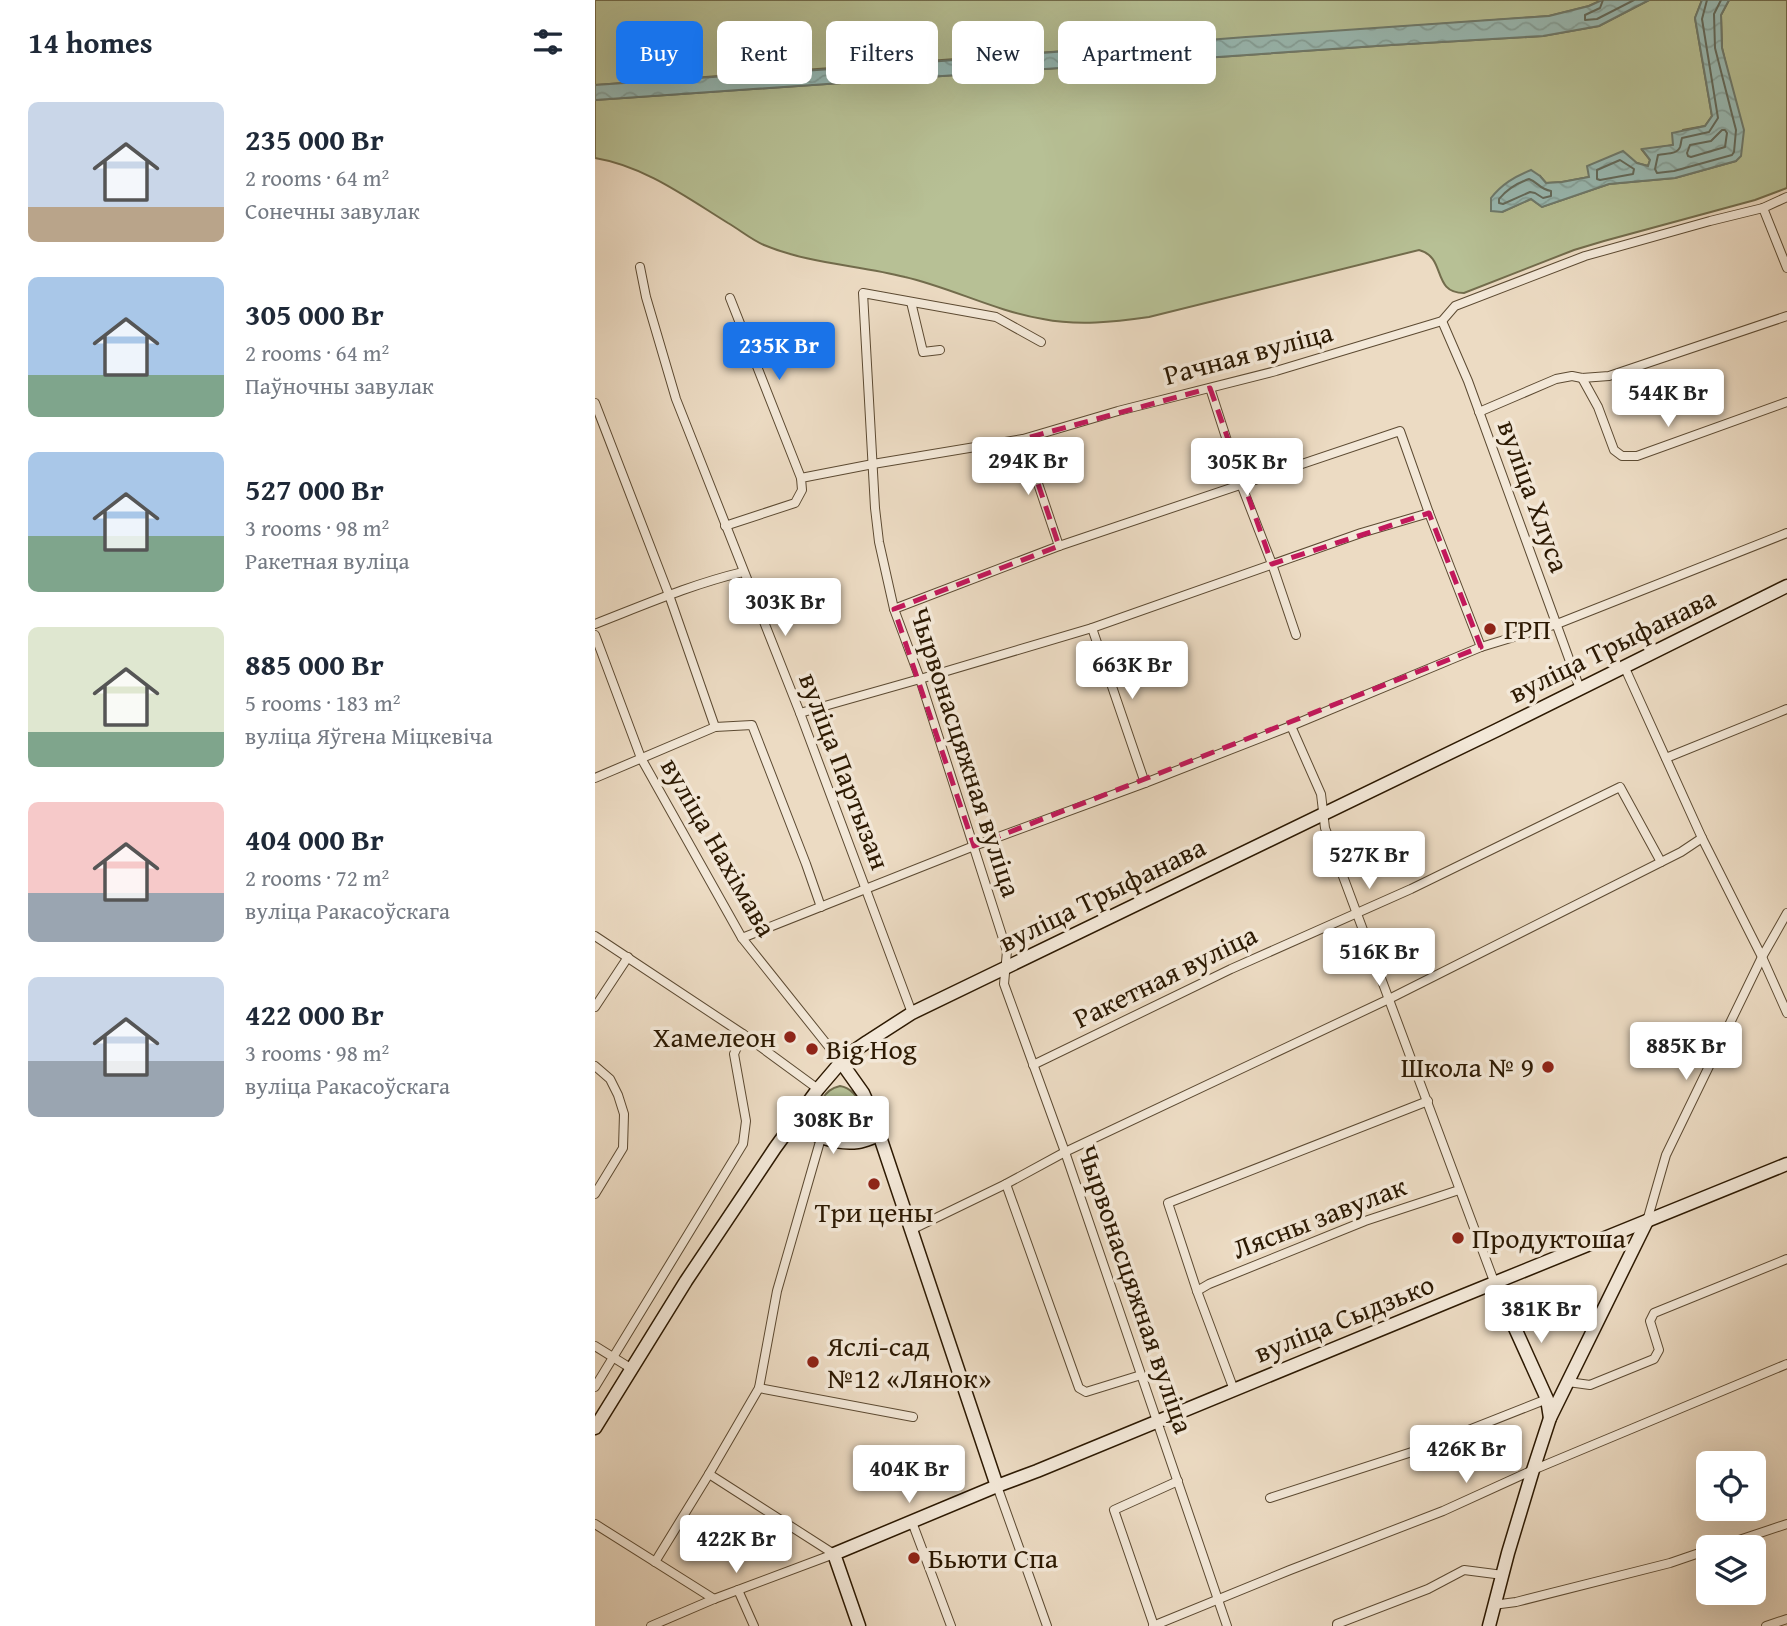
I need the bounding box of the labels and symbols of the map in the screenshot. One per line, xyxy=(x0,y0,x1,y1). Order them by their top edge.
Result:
street label: Рачная вуліца xyxy=(1159,310,1338,395)
pin: 235K Br xyxy=(714,322,844,382)
pin: 544K Br xyxy=(1603,370,1733,429)
street label: вуліца Хлуса xyxy=(1488,414,1581,578)
pin: 294K Br xyxy=(963,438,1093,497)
pin: 305K Br xyxy=(1182,438,1312,498)
street label: вуліца Трыфанава xyxy=(1501,576,1723,712)
pin: 303K Br xyxy=(720,578,850,638)
street label: Чырвонасцяжная вуліца xyxy=(900,602,1033,903)
place label: ГРП xyxy=(1504,608,1551,649)
marker: ГРП xyxy=(1482,621,1498,637)
pin: 663K Br xyxy=(1067,642,1197,701)
street label: вуліца Партызан xyxy=(789,666,902,875)
street label: вуліца Нахімава xyxy=(651,749,788,945)
street label: вуліца Трыфанава xyxy=(991,825,1213,961)
pin: 527K Br xyxy=(1304,832,1434,891)
street label: Ракетная вуліца xyxy=(1066,913,1264,1038)
pin: 516K Br xyxy=(1314,928,1444,988)
place label: Хамелеон xyxy=(653,1016,776,1057)
pin: 885K Br xyxy=(1621,1023,1751,1082)
place label: Big Hog xyxy=(826,1028,917,1069)
marker: Хамелеон xyxy=(782,1029,798,1045)
marker: Big Hog xyxy=(804,1041,820,1057)
place label: Школа № 9 xyxy=(1401,1046,1534,1087)
marker: Школа № 9 xyxy=(1540,1059,1556,1075)
pin: 308K Br xyxy=(768,1096,898,1156)
street label: Чырвонасцяжная вуліца xyxy=(1068,1139,1205,1439)
street label: Лясны завулак xyxy=(1226,1164,1412,1268)
marker: Три цены xyxy=(866,1176,882,1192)
place label: Три цены xyxy=(815,1191,933,1232)
place label: Продуктоша xyxy=(1472,1217,1627,1258)
marker: Продуктоша xyxy=(1450,1230,1466,1246)
street label: вуліца Сыдзько xyxy=(1248,1263,1440,1372)
pin: 381K Br xyxy=(1476,1286,1606,1345)
place label: Яслі-сад №12 «Лянок» xyxy=(826,1325,991,1398)
marker: Яслі-сад №12 «Лянок» xyxy=(805,1354,821,1370)
pin: 426K Br xyxy=(1401,1426,1531,1485)
pin: 404K Br xyxy=(844,1446,974,1505)
pin: 422K Br xyxy=(671,1516,801,1575)
place label: Бьюти Спа xyxy=(928,1537,1059,1578)
marker: Бьюти Спа xyxy=(906,1550,922,1566)

